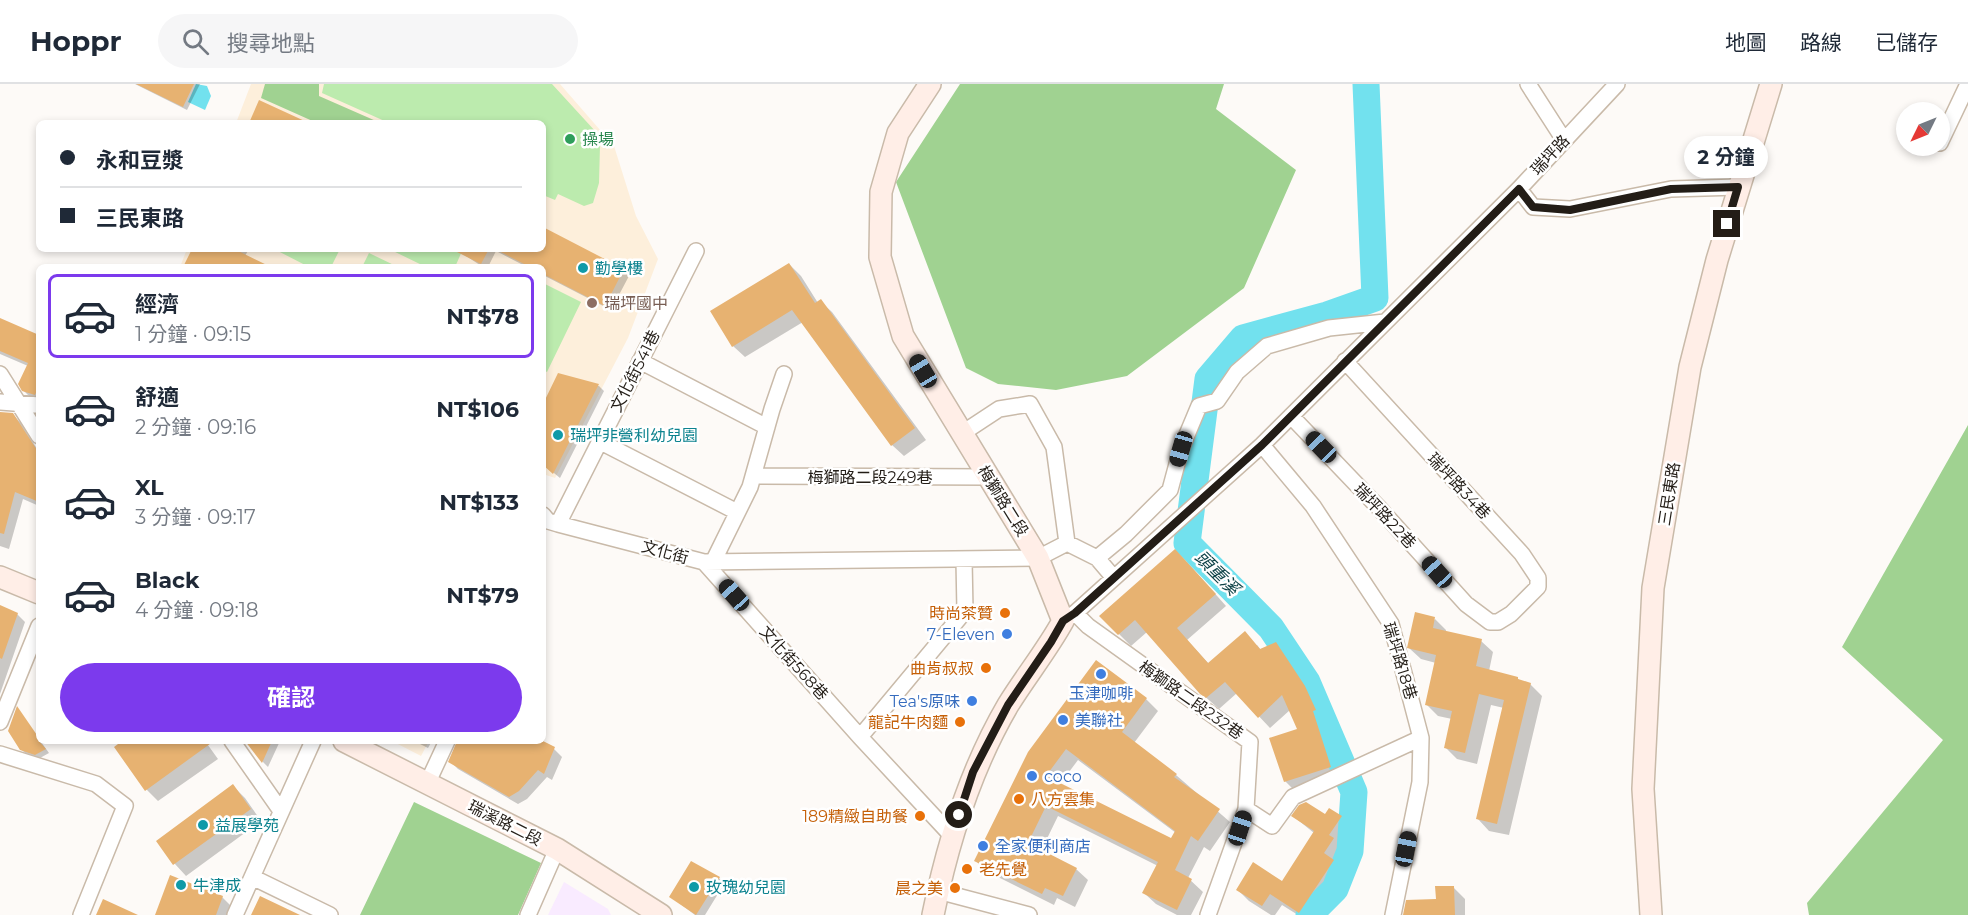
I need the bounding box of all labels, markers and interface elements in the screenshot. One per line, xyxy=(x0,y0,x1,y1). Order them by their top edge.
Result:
search box xyxy=(158,14,578,68)
text: Hoppr xyxy=(30,24,122,58)
icon: search xyxy=(179,25,212,58)
text: 搜尋地點 xyxy=(227,30,315,57)
text: 地圖 xyxy=(1725,30,1767,55)
text: 路線 xyxy=(1800,30,1842,55)
text: 已儲存 xyxy=(1875,30,1938,55)
north arrow xyxy=(1896,102,1950,156)
map controls xyxy=(1896,102,1950,156)
place label: 操場 xyxy=(582,130,614,149)
street label: 瑞坪路 xyxy=(1527,131,1573,179)
marker: 操場 xyxy=(563,132,577,146)
callout: 2 分鐘 xyxy=(1685,137,1769,179)
text: 2 分鐘 xyxy=(1697,145,1755,169)
text: 永和豆漿 xyxy=(96,147,184,174)
text: 三民東路 xyxy=(96,205,184,232)
route end xyxy=(1713,210,1740,237)
place label: 勤學樓 xyxy=(595,259,643,278)
marker: 勤學樓 xyxy=(576,261,590,275)
icon: car xyxy=(63,289,117,343)
text: 經濟 xyxy=(135,291,179,318)
place label: 瑞坪國中 xyxy=(604,294,668,313)
marker: 瑞坪國中 xyxy=(585,296,599,310)
text: NT$78 xyxy=(446,303,519,330)
text: 1 分鐘 · 09:15 xyxy=(135,322,251,346)
street label: 文化街541巷 xyxy=(606,327,664,415)
car xyxy=(906,351,940,391)
icon: car xyxy=(63,382,117,436)
text: 舒適 xyxy=(135,384,179,411)
text: NT$106 xyxy=(436,396,519,423)
text: 2 分鐘 · 09:16 xyxy=(135,415,256,439)
place label: 瑞坪非營利幼兒園 xyxy=(570,426,698,445)
marker: 瑞坪非營利幼兒園 xyxy=(551,428,565,442)
car xyxy=(1302,428,1340,466)
car xyxy=(1167,429,1195,469)
street label: 瑞坪路34巷 xyxy=(1424,449,1494,523)
street label: 三民東路 xyxy=(1655,461,1683,527)
street label: 梅獅路二段 xyxy=(974,462,1032,540)
street label: 梅獅路二段249巷 xyxy=(808,468,932,487)
text: XL xyxy=(135,474,164,501)
icon: car xyxy=(63,475,117,529)
street label: 瑞坪路22巷 xyxy=(1350,479,1420,553)
text: NT$133 xyxy=(439,489,519,516)
text: 3 分鐘 · 09:17 xyxy=(135,505,256,529)
street label: 文化街 xyxy=(639,537,691,567)
water label: 頭重溪 xyxy=(1190,546,1246,602)
car xyxy=(1418,553,1456,591)
text: Black xyxy=(135,567,199,594)
icon: car xyxy=(63,568,117,622)
car xyxy=(715,576,753,614)
text: NT$79 xyxy=(446,582,519,609)
text: 4 分鐘 · 09:18 xyxy=(135,598,259,622)
place label: 時尚茶贊 xyxy=(929,604,993,623)
marker: 時尚茶贊 xyxy=(998,606,1012,620)
street label: 瑞坪路18巷 xyxy=(1379,620,1421,702)
street label: 文化街568巷 xyxy=(756,622,832,704)
place label: 7-Eleven xyxy=(927,625,995,644)
marker: 7-Eleven xyxy=(1000,627,1014,641)
street label: 梅獅路二段232巷 xyxy=(1135,657,1247,743)
place label: 曲肯叔叔 xyxy=(910,659,974,678)
marker: 曲肯叔叔 xyxy=(979,661,993,675)
button: 確認 xyxy=(60,663,522,732)
marker: 玉津咖啡 xyxy=(1094,667,1108,681)
place label: 玉津咖啡 xyxy=(1069,684,1133,703)
place label: Tea's原味 xyxy=(890,692,960,711)
marker: Tea's原味 xyxy=(965,694,979,708)
place label: 美聯社 xyxy=(1075,711,1123,730)
place label: 龍記牛肉麵 xyxy=(868,713,948,732)
marker: 美聯社 xyxy=(1056,713,1070,727)
marker: 龍記牛肉麵 xyxy=(953,715,967,729)
place label: coco xyxy=(1044,767,1082,786)
marker: coco xyxy=(1025,769,1039,783)
place label: 八方雲集 xyxy=(1031,790,1095,809)
marker: 八方雲集 xyxy=(1012,792,1026,806)
street label: 瑞溪路二段 xyxy=(465,796,545,850)
route start xyxy=(945,801,972,828)
place label: 189精緻自助餐 xyxy=(802,807,908,826)
car xyxy=(1226,808,1254,848)
marker: 189精緻自助餐 xyxy=(913,809,927,823)
place label: 益展學苑 xyxy=(215,816,279,835)
marker: 益展學苑 xyxy=(196,818,210,832)
car xyxy=(1394,830,1418,868)
place label: 全家便利商店 xyxy=(995,837,1091,856)
marker: 全家便利商店 xyxy=(976,839,990,853)
place label: 老先覺 xyxy=(979,860,1027,879)
marker: 老先覺 xyxy=(960,862,974,876)
place label: 牛津成 xyxy=(193,876,241,895)
marker: 牛津成 xyxy=(174,878,188,892)
place label: 玫瑰幼兒園 xyxy=(706,878,786,897)
place label: 晨之美 xyxy=(895,879,943,898)
marker: 玫瑰幼兒園 xyxy=(687,880,701,894)
marker: 晨之美 xyxy=(948,881,962,895)

